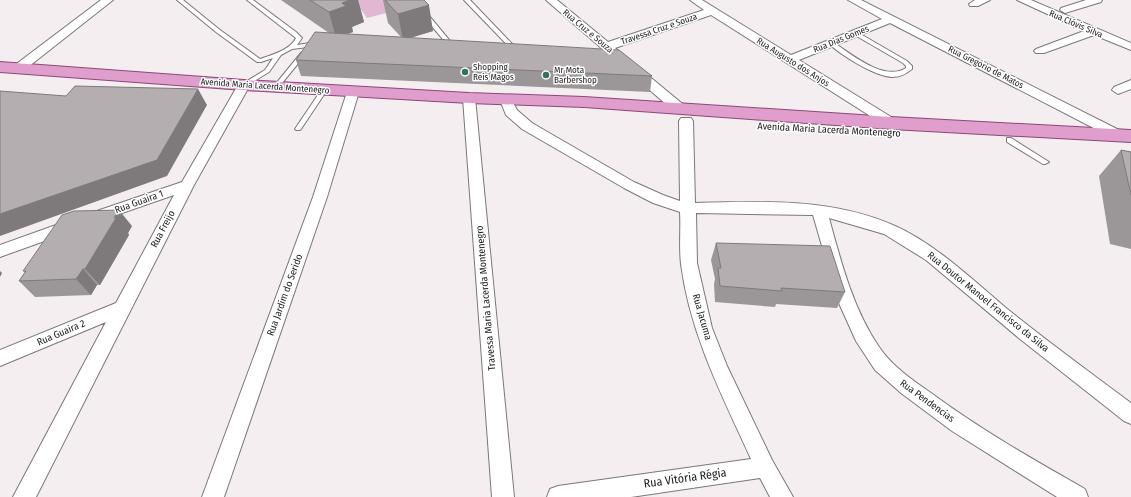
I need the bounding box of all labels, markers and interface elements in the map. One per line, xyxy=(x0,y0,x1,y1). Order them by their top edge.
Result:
street label: Rua Cruz e Souza xyxy=(561,7,616,55)
street label: Rua Clóvis Silva xyxy=(1048,8,1105,40)
street label: Travessa Cruz e Souza xyxy=(620,11,699,47)
street label: Rua Dias Gomes xyxy=(812,23,870,55)
street label: Rua Augusto dos Anjos xyxy=(755,36,831,89)
street label: Rua Gregório de Matos xyxy=(947,44,1026,90)
place label: Shopping Reis Magos xyxy=(473,62,514,82)
place label: Mr Mota Barbershop xyxy=(554,65,597,85)
marker: Shopping Reis Magos xyxy=(460,67,470,77)
marker: Mr Mota Barbershop xyxy=(541,70,551,80)
street label: Avenida Maria Lacerda Montenegro xyxy=(200,77,330,96)
street label: Avenida Maria Lacerda Montenegro xyxy=(757,120,901,140)
street label: Rua Guaira 1 xyxy=(113,188,165,216)
street label: Rua Freijo xyxy=(148,208,178,250)
street label: Travessa Maria Lacerda Montenegro xyxy=(474,225,498,371)
street label: Rua Doutor Manoel Francisco da Silva xyxy=(925,249,1051,355)
street label: Rua Jardim do Serido xyxy=(265,252,305,338)
street label: Rua Jacuma xyxy=(690,292,714,342)
street label: Rua Guaira 2 xyxy=(35,317,87,349)
street label: Rua Pendencias xyxy=(897,377,957,425)
street label: Rua Vitória Régia xyxy=(643,465,727,491)

